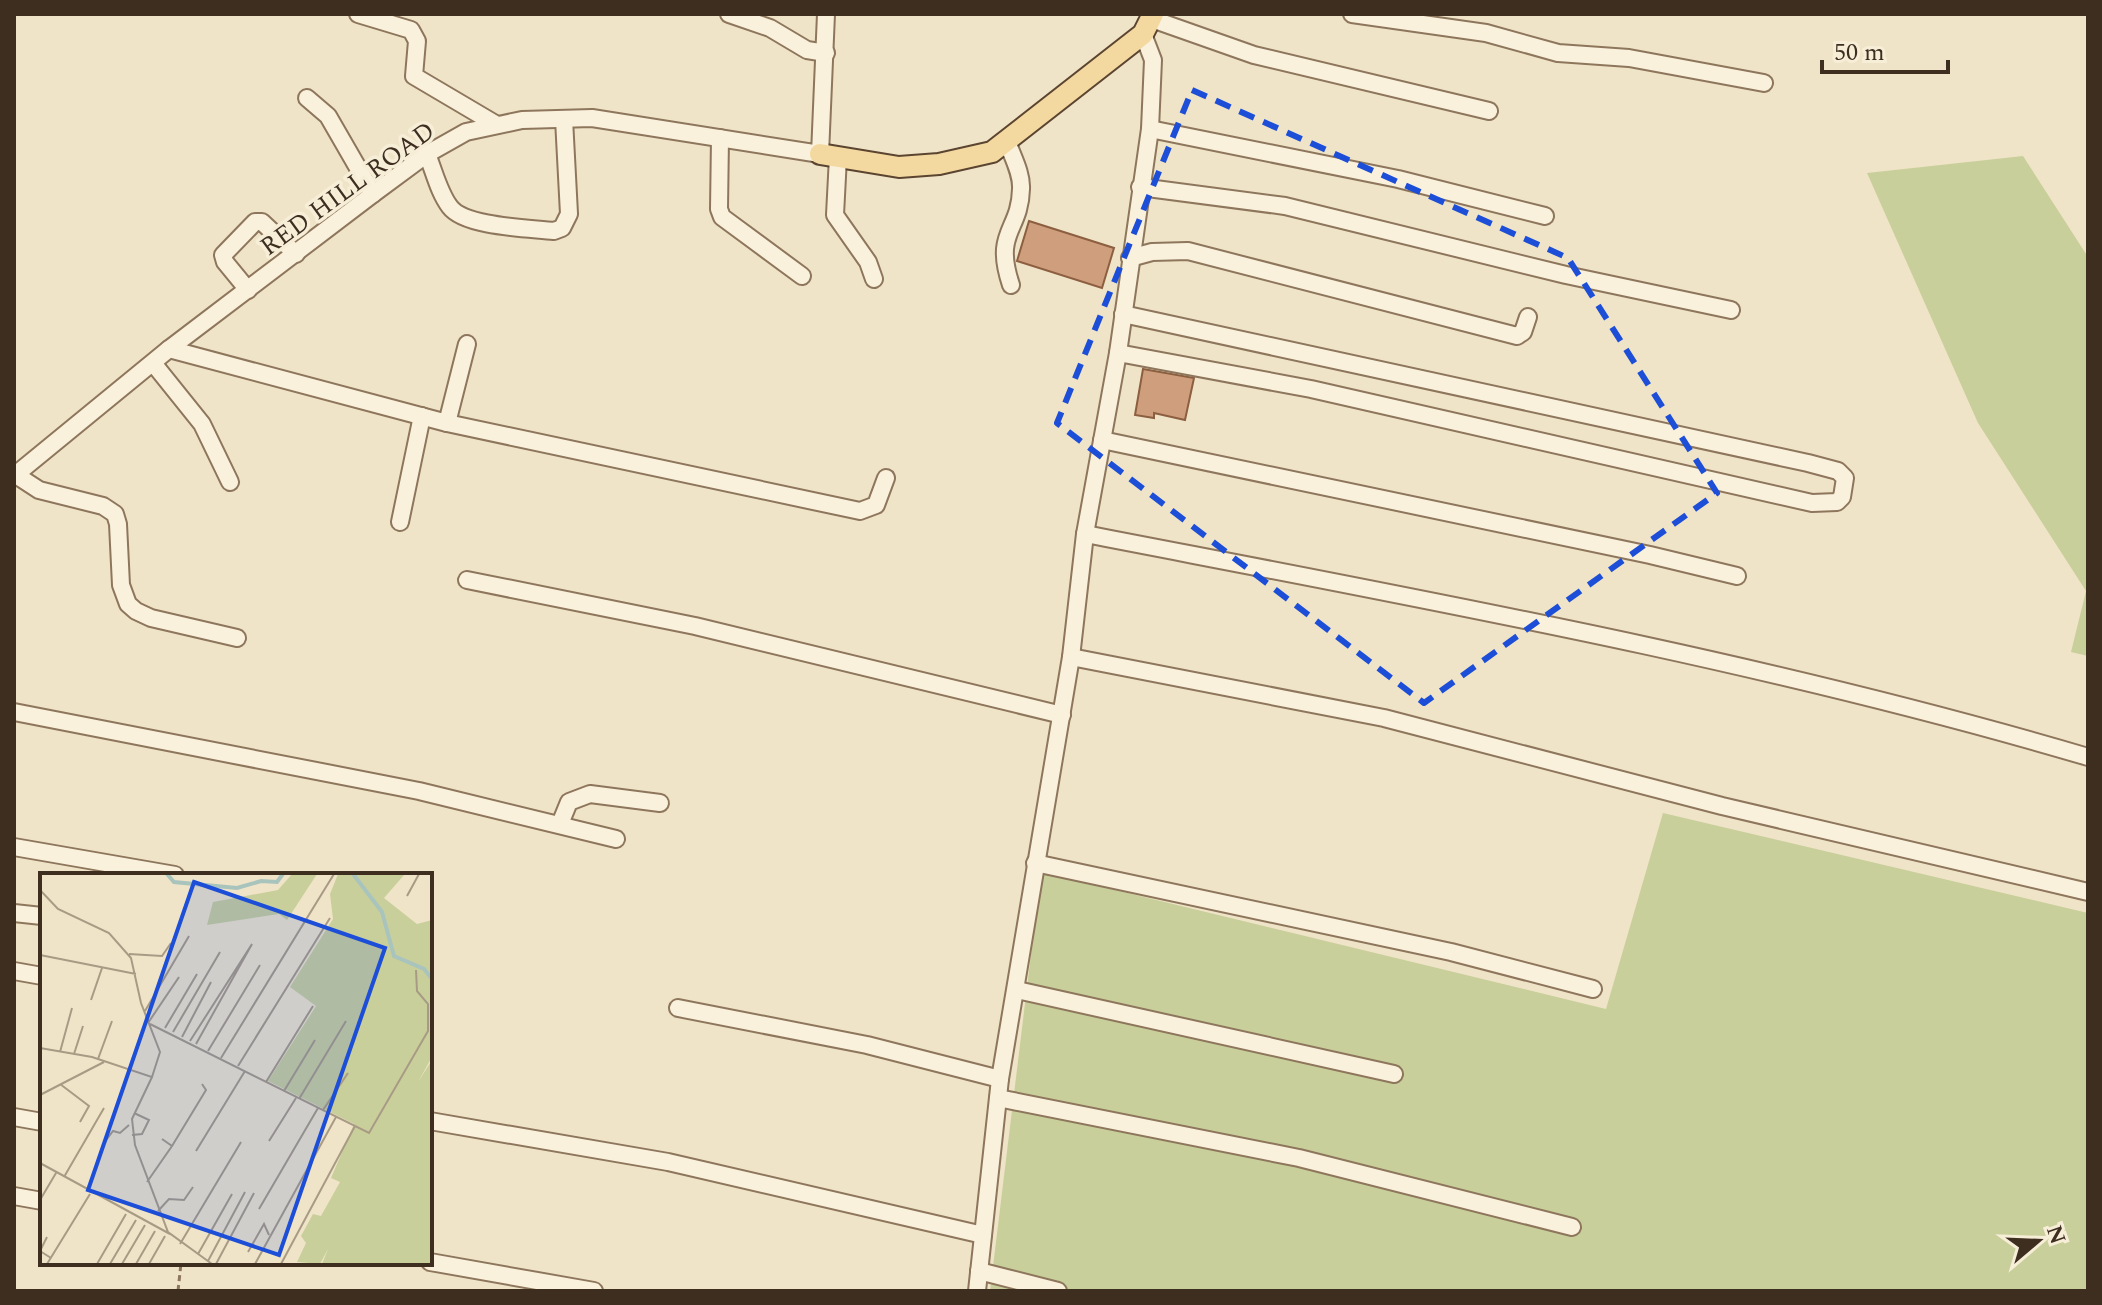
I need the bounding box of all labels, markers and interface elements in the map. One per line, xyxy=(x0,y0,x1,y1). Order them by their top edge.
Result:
scale bar xyxy=(1822,24,1948,74)
text: 50 m xyxy=(1834,35,1885,71)
street label: RED HILL ROAD xyxy=(252,111,444,266)
inset map xyxy=(40,873,432,1265)
north arrow xyxy=(1998,1201,2078,1281)
text: N xyxy=(2037,1221,2074,1249)

